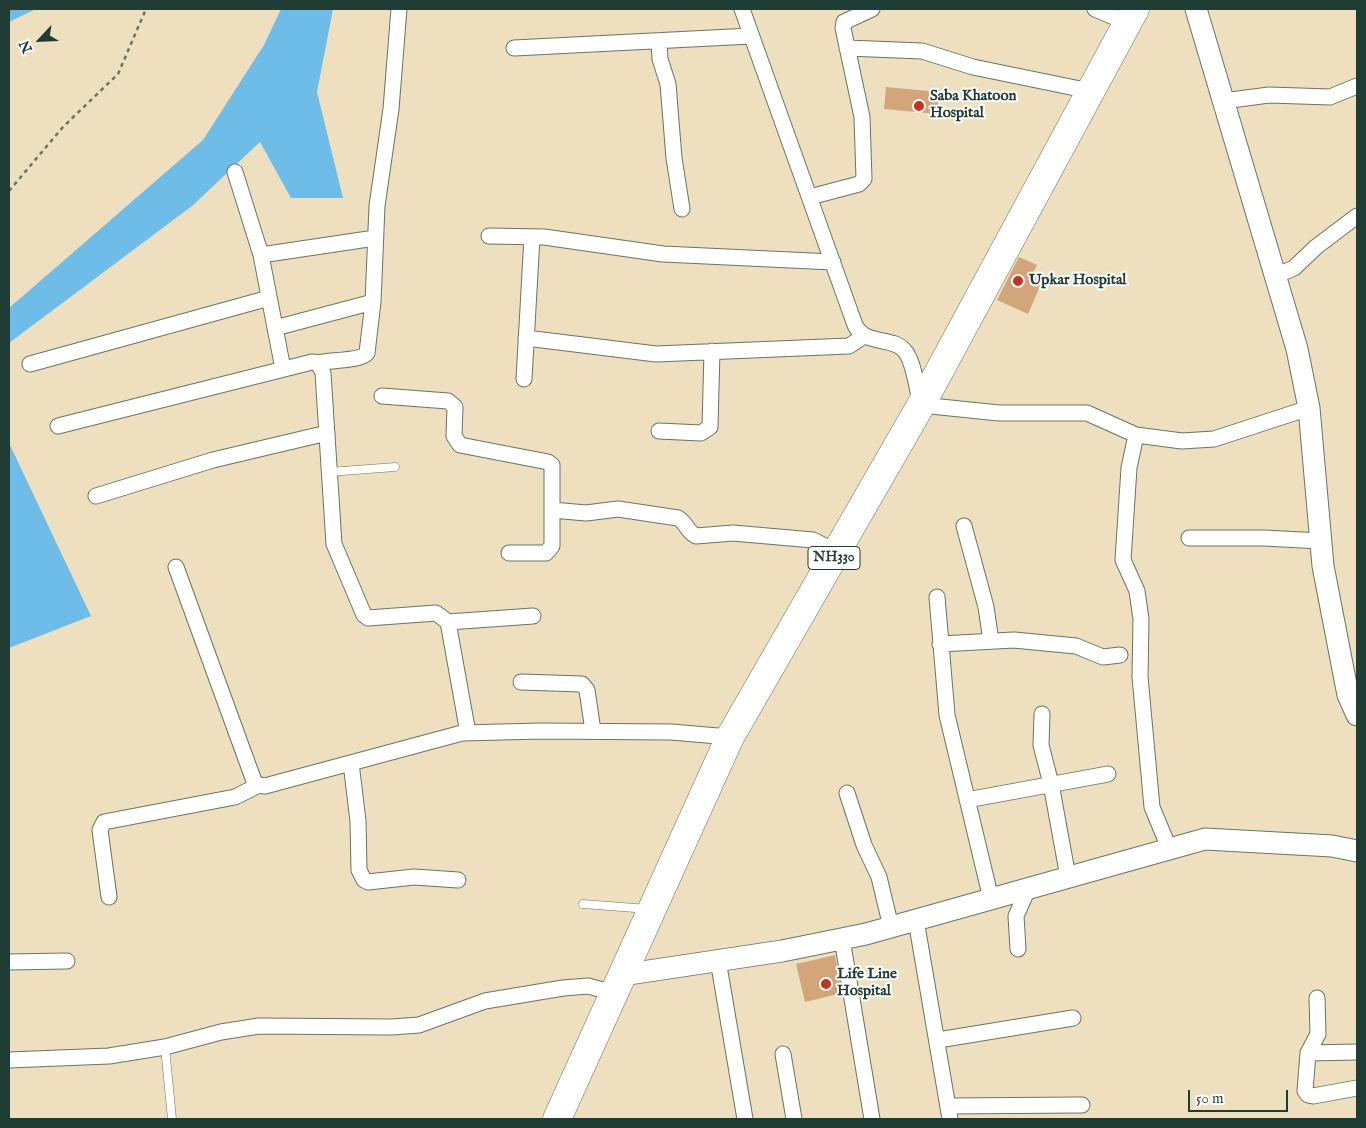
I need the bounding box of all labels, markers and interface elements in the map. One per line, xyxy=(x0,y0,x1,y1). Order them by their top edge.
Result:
north arrow xyxy=(15,15,65,65)
text: N xyxy=(16,37,37,56)
place label: Saba Khatoon Hospital xyxy=(930,88,1016,123)
marker: Saba Khatoon Hospital xyxy=(912,99,926,113)
place label: Upkar Hospital xyxy=(1029,272,1126,290)
marker: Upkar Hospital xyxy=(1011,274,1025,288)
road number: NH330 xyxy=(808,546,860,570)
place label: Life Line Hospital xyxy=(837,966,897,1001)
marker: Life Line Hospital xyxy=(819,977,833,991)
scale bar xyxy=(1191,1080,1291,1112)
text: 50 m xyxy=(1196,1089,1224,1108)

